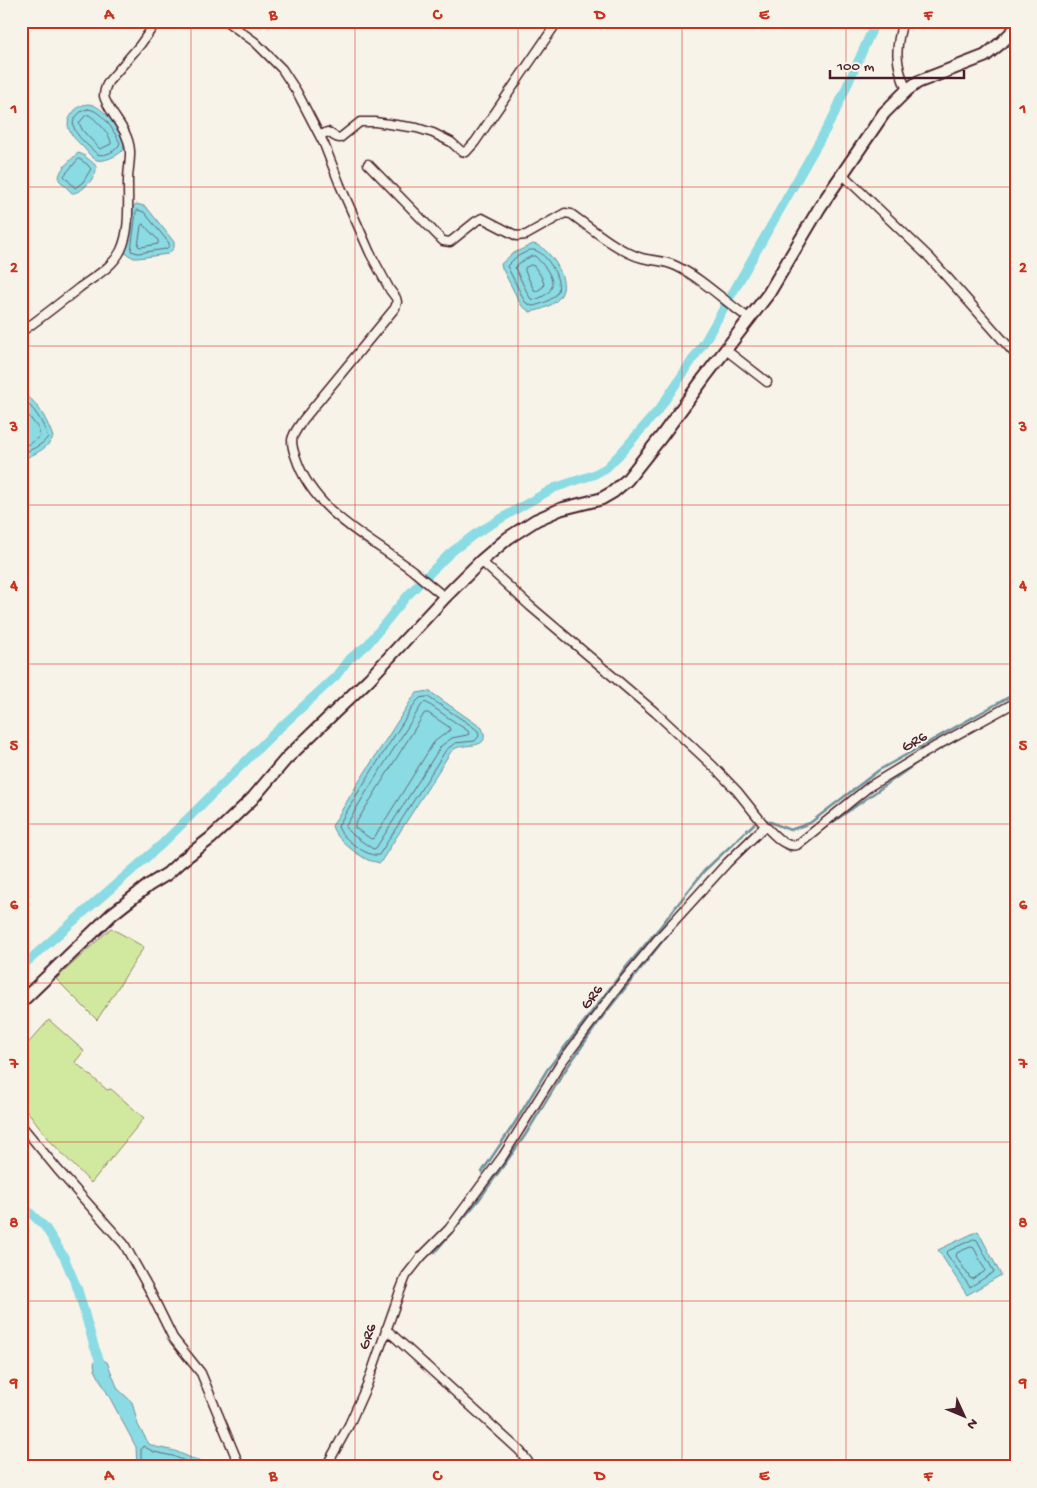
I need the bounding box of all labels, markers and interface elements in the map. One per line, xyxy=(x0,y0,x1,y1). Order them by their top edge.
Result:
text: A xyxy=(103,7,115,26)
text: B xyxy=(268,7,278,26)
text: C xyxy=(432,7,443,26)
text: D xyxy=(593,7,606,26)
text: E xyxy=(759,7,770,26)
text: F xyxy=(923,7,934,26)
scale bar xyxy=(830,48,963,80)
text: 100 m xyxy=(836,58,875,76)
text: 1 xyxy=(10,101,17,120)
text: 1 xyxy=(1019,101,1026,120)
text: 2 xyxy=(10,260,18,279)
text: 2 xyxy=(1019,260,1027,279)
text: 3 xyxy=(9,419,18,438)
text: 3 xyxy=(1018,419,1027,438)
text: 4 xyxy=(9,578,18,597)
text: 4 xyxy=(1018,578,1027,597)
street label: GR6 xyxy=(899,728,932,758)
text: 5 xyxy=(10,738,19,757)
text: 5 xyxy=(1019,738,1028,757)
text: 6 xyxy=(10,897,19,916)
text: 6 xyxy=(1019,897,1028,916)
street label: GR6 xyxy=(577,981,609,1014)
text: 7 xyxy=(9,1056,19,1075)
text: 7 xyxy=(1018,1056,1028,1075)
text: 8 xyxy=(10,1215,19,1234)
text: 8 xyxy=(1019,1215,1028,1234)
street label: GR6 xyxy=(356,1320,383,1353)
text: 9 xyxy=(9,1375,18,1394)
text: 9 xyxy=(1018,1375,1027,1394)
north arrow xyxy=(940,1390,990,1440)
text: N xyxy=(962,1414,981,1432)
text: A xyxy=(103,1468,115,1487)
text: B xyxy=(268,1468,278,1487)
text: C xyxy=(432,1468,443,1487)
text: D xyxy=(593,1468,606,1487)
text: E xyxy=(759,1468,770,1487)
text: F xyxy=(923,1468,934,1487)

